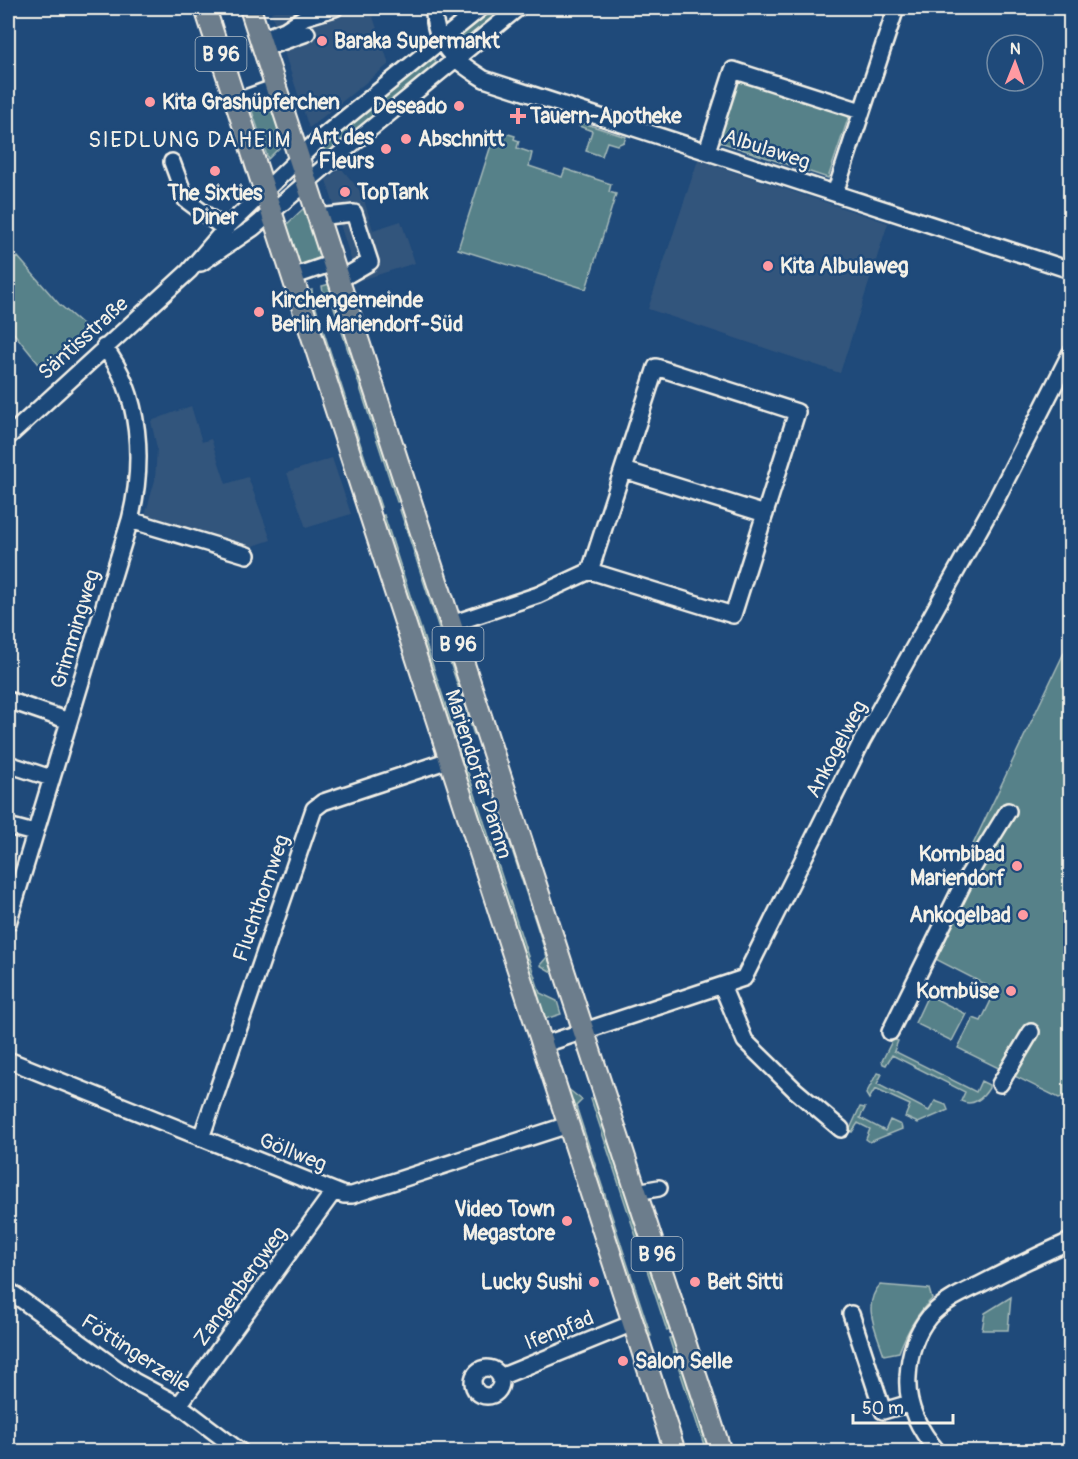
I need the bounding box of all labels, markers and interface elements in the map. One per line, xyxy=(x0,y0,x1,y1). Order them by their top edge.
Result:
place label: Baraka Supermarkt xyxy=(334,28,500,55)
north arrow xyxy=(985,33,1045,93)
marker: Baraka Supermarkt xyxy=(315,34,329,48)
road number: B 96 xyxy=(196,37,246,71)
text: N xyxy=(1010,39,1021,59)
place label: Kita Grashüpferchen xyxy=(162,89,340,116)
place label: Deseado xyxy=(373,93,448,120)
marker: Kita Grashüpferchen xyxy=(143,95,157,109)
marker: Deseado xyxy=(452,99,466,113)
place label: Tauern-Apotheke xyxy=(529,103,682,130)
marker: Tauern-Apotheke xyxy=(511,109,525,123)
street label: Albulaweg xyxy=(720,123,814,176)
place label: Art des Fleurs xyxy=(310,124,375,175)
district label: SIEDLUNG DAHEIM xyxy=(88,126,292,154)
place label: Abschnitt xyxy=(418,126,505,153)
marker: Abschnitt xyxy=(399,132,413,146)
marker: Art des Fleurs xyxy=(379,142,393,156)
marker: The Sixties Diner xyxy=(208,164,222,178)
place label: TopTank xyxy=(356,179,429,206)
place label: The Sixties Diner xyxy=(167,180,263,231)
marker: TopTank xyxy=(338,185,352,199)
place label: Kita Albulaweg xyxy=(780,253,909,280)
marker: Kita Albulaweg xyxy=(761,259,775,273)
place label: Kirchengemeinde Berlin Mariendorf-Süd xyxy=(271,287,463,338)
street label: Säntisstraße xyxy=(33,290,135,386)
marker: Kirchengemeinde Berlin Mariendorf-Süd xyxy=(252,305,266,319)
street label: Grimmingweg xyxy=(45,566,106,692)
road number: B 96 xyxy=(432,627,484,661)
street label: Mariendorfer Damm xyxy=(438,686,519,862)
street label: Ankogelweg xyxy=(800,696,873,803)
street label: Fluchthornweg xyxy=(227,831,296,965)
place label: Kombibad Mariendorf xyxy=(910,841,1005,892)
marker: Kombibad Mariendorf xyxy=(1010,859,1024,873)
place label: Ankogelbad xyxy=(909,902,1011,929)
marker: Ankogelbad xyxy=(1016,908,1030,922)
place label: Kombüse xyxy=(916,978,1000,1005)
marker: Kombüse xyxy=(1004,984,1018,998)
street label: Göllweg xyxy=(255,1127,331,1178)
place label: Video Town Megastore xyxy=(454,1196,556,1247)
marker: Video Town Megastore xyxy=(560,1214,574,1228)
street label: Zangenbergweg xyxy=(188,1221,293,1351)
road number: B 96 xyxy=(632,1237,682,1271)
place label: Lucky Sushi xyxy=(481,1269,582,1296)
place label: Beit Sitti xyxy=(707,1269,783,1296)
marker: Lucky Sushi xyxy=(587,1275,601,1289)
marker: Beit Sitti xyxy=(688,1275,702,1289)
street label: Ifenpfad xyxy=(520,1304,598,1357)
street label: Föttingerzeile xyxy=(76,1308,196,1399)
place label: Salon Selle xyxy=(635,1348,733,1375)
marker: Salon Selle xyxy=(616,1354,630,1368)
scale bar xyxy=(853,1387,954,1425)
text: 50 m xyxy=(862,1397,904,1420)

